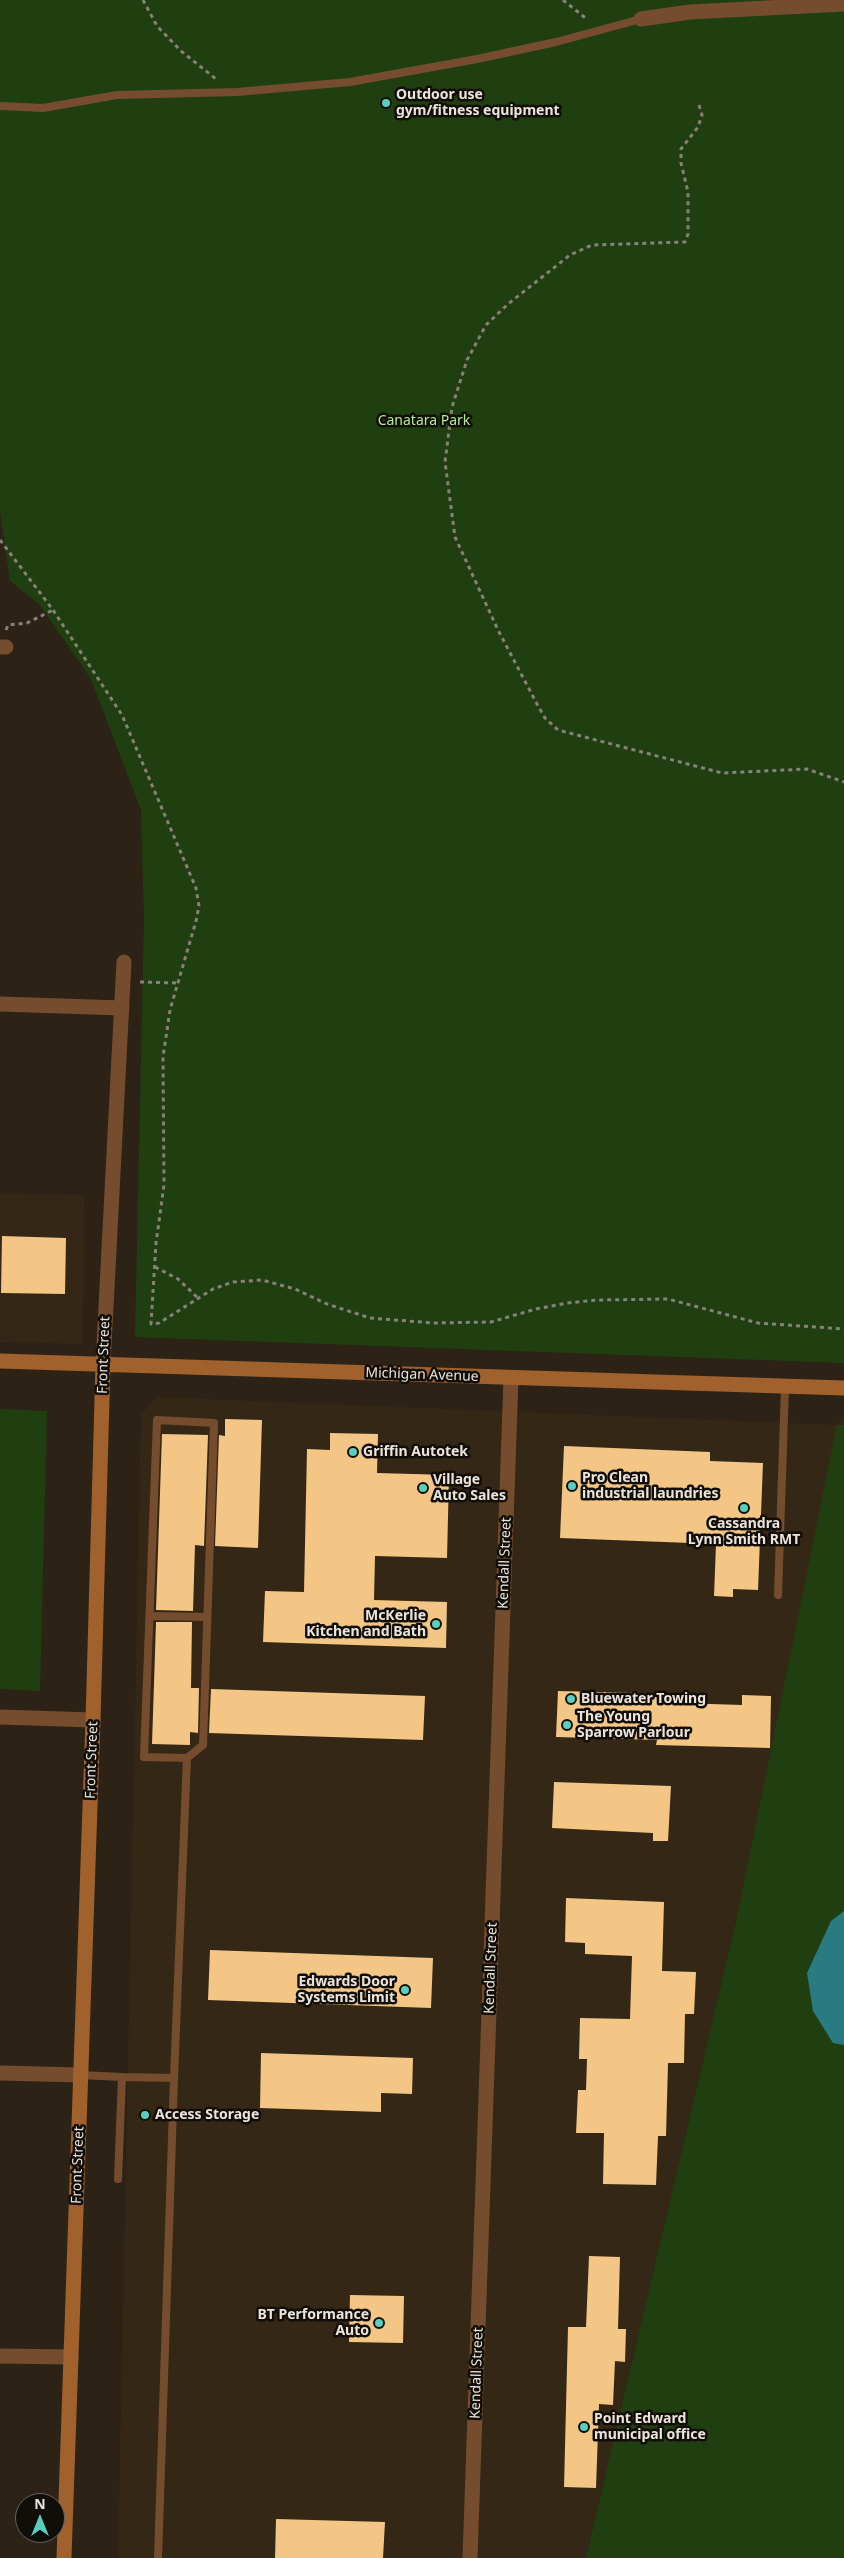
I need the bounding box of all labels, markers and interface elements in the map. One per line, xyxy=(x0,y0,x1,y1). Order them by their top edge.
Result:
place label: Outdoor use gym/fitness equipment xyxy=(396,87,560,120)
marker: Outdoor use gym/fitness equipment xyxy=(380,97,392,109)
park label: Canatara Park xyxy=(378,413,470,429)
street label: Front Street xyxy=(94,1316,114,1394)
street label: Michigan Avenue xyxy=(365,1365,479,1385)
place label: Griffin Autotek xyxy=(363,1444,468,1460)
marker: Griffin Autotek xyxy=(347,1446,359,1458)
place label: Pro Clean industrial laundries xyxy=(582,1470,718,1502)
place label: Village Auto Sales xyxy=(433,1472,506,1504)
marker: Pro Clean industrial laundries xyxy=(566,1480,578,1492)
marker: Village Auto Sales xyxy=(417,1482,429,1494)
marker: Cassandra Lynn Smith RMT xyxy=(738,1502,750,1514)
place label: Cassandra Lynn Smith RMT xyxy=(688,1516,800,1548)
street label: Kendall Street xyxy=(495,1517,515,1609)
place label: McKerlie Kitchen and Bath xyxy=(306,1608,426,1640)
marker: McKerlie Kitchen and Bath xyxy=(430,1618,442,1630)
place label: Bluewater Towing xyxy=(581,1691,706,1707)
marker: Bluewater Towing xyxy=(565,1693,577,1705)
place label: The Young Sparrow Parlour xyxy=(577,1709,690,1741)
marker: The Young Sparrow Parlour xyxy=(561,1719,573,1731)
street label: Front Street xyxy=(82,1721,102,1799)
street label: Kendall Street xyxy=(481,1922,501,2014)
place label: Edwards Door Systems Limit xyxy=(298,1974,395,2006)
marker: Edwards Door Systems Limit xyxy=(399,1984,411,1996)
place label: Access Storage xyxy=(155,2107,259,2123)
marker: Access Storage xyxy=(139,2109,151,2121)
street label: Front Street xyxy=(68,2126,88,2204)
place label: BT Performance Auto xyxy=(258,2307,369,2340)
marker: BT Performance Auto xyxy=(373,2317,385,2329)
street label: Kendall Street xyxy=(467,2327,487,2419)
place label: Point Edward municipal office xyxy=(594,2411,706,2444)
marker: Point Edward municipal office xyxy=(578,2421,590,2433)
north arrow xyxy=(15,2493,65,2543)
text: N xyxy=(34,2494,46,2513)

